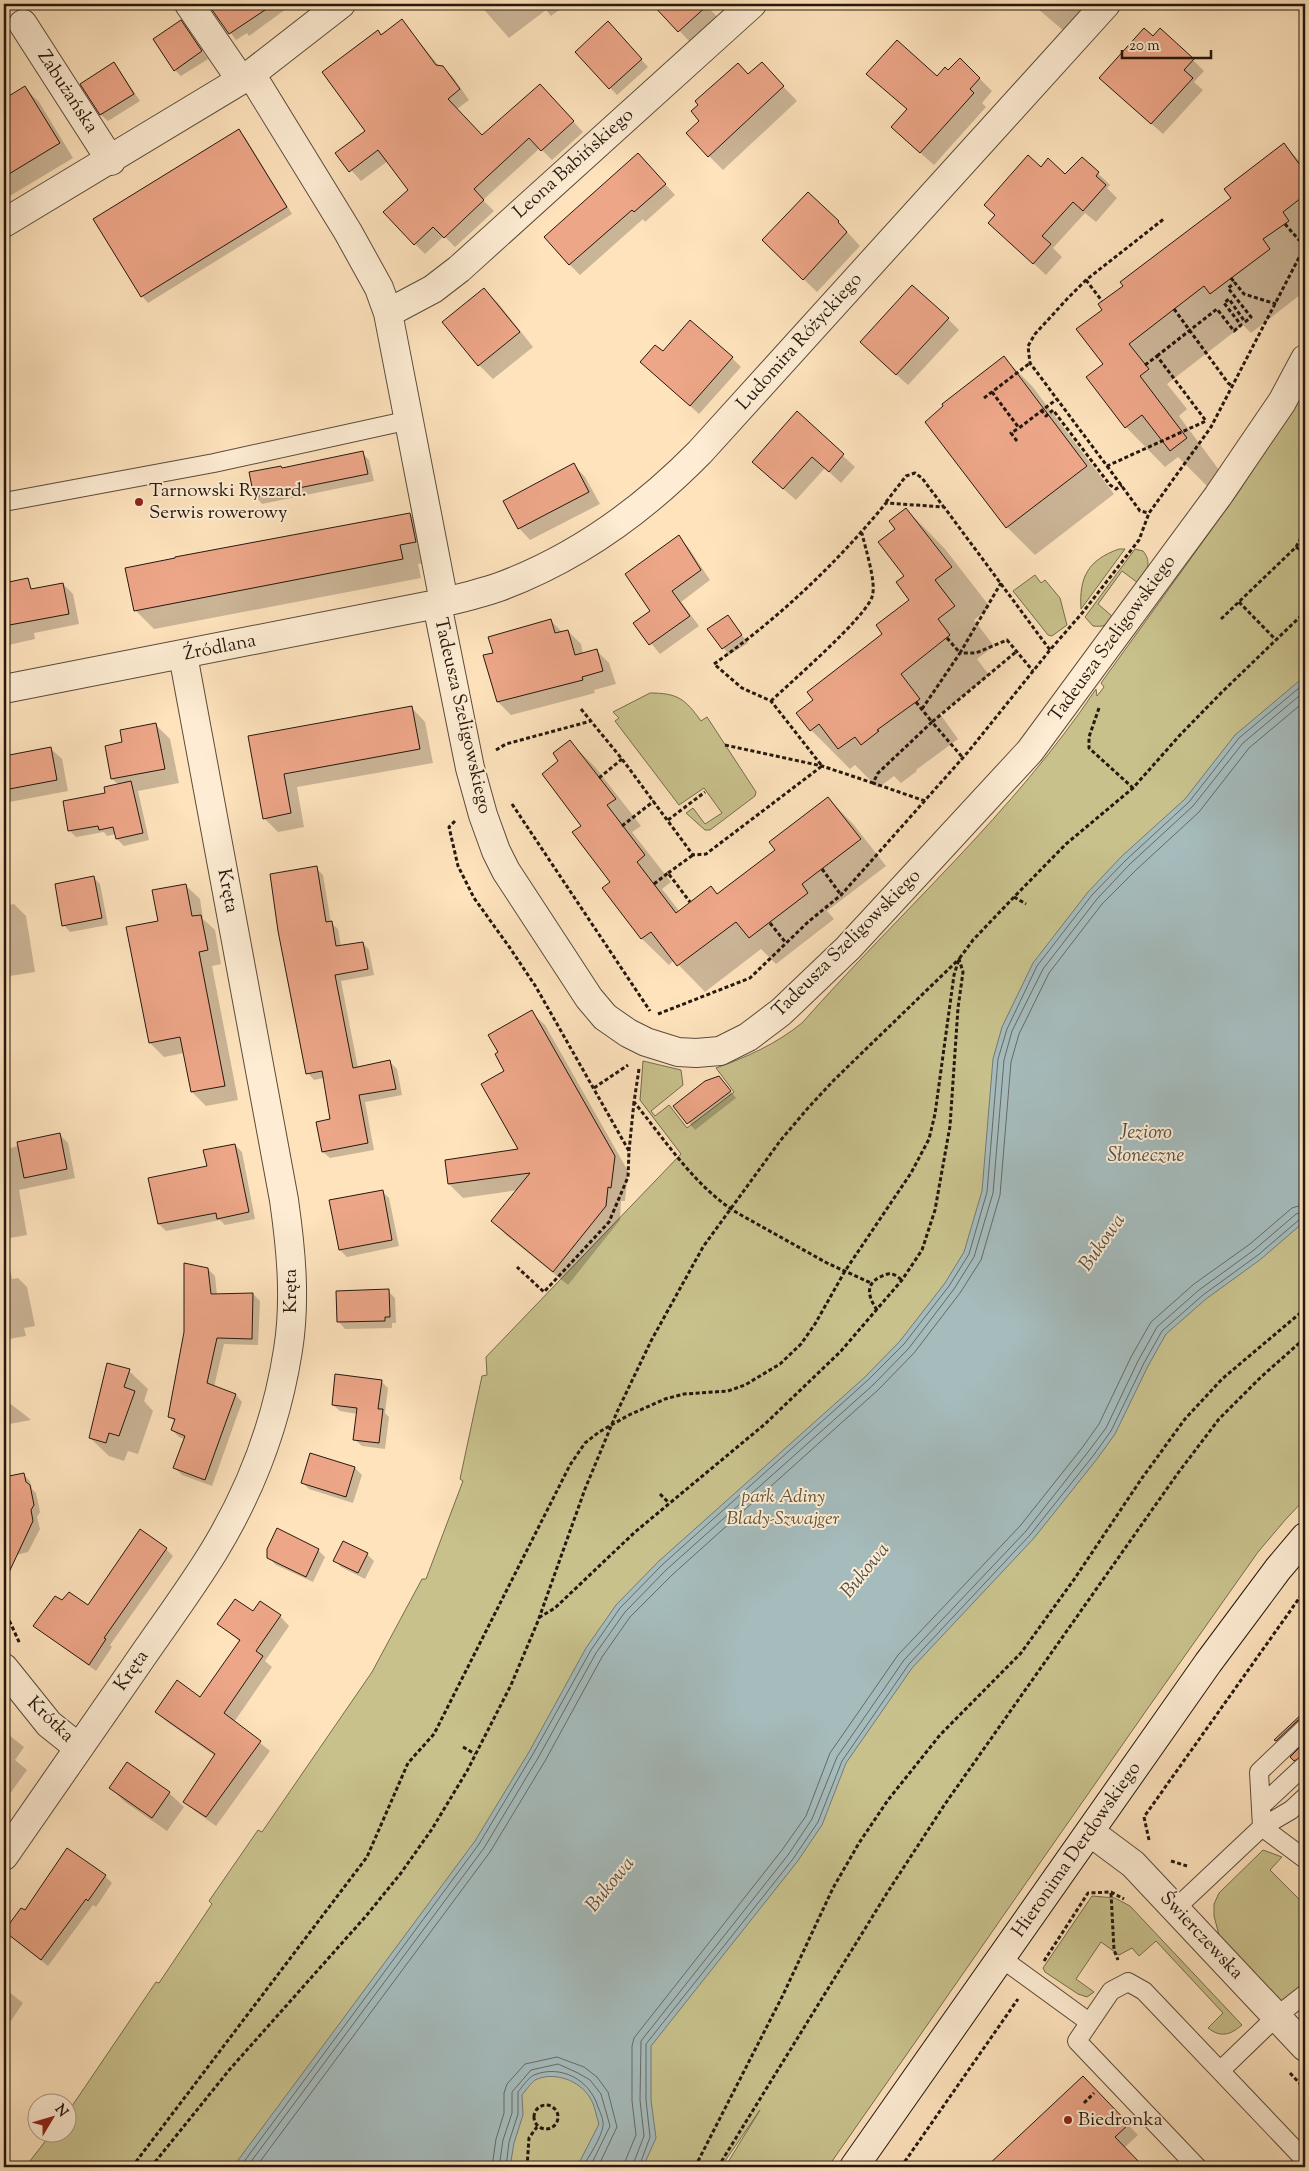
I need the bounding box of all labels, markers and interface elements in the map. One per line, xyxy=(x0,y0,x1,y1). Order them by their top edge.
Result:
scale bar xyxy=(1122,28,1210,60)
text: 20 m xyxy=(1129,36,1160,57)
street label: Zabużańska xyxy=(30,45,104,139)
street label: Leona Babińskiego xyxy=(508,102,640,226)
street label: Ludomira Różyckiego xyxy=(731,267,869,417)
place label: Tarnowski Ryszard. Serwis rowerowy xyxy=(149,478,307,527)
marker: Tarnowski Ryszard. Serwis rowerowy xyxy=(133,496,145,508)
street label: Tadeusza Szeligowskiego xyxy=(1043,550,1183,728)
street label: Tadeusza Szeligowskiego xyxy=(426,615,498,817)
street label: Źródlana xyxy=(182,628,259,668)
street label: Tadeusza Szeligowskiego xyxy=(767,864,927,1024)
street label: Kręta xyxy=(209,867,245,916)
water label: Jezioro Słoneczne xyxy=(1108,1119,1184,1171)
water label: Bukowa xyxy=(1073,1208,1133,1278)
street label: Kręta xyxy=(278,1269,305,1313)
park label: park Adiny Blady-Szwajger xyxy=(727,1484,840,1533)
water label: Bukowa xyxy=(834,1537,898,1605)
street label: Kręta xyxy=(108,1645,156,1697)
street label: Krótka xyxy=(20,1691,80,1749)
street label: Hieronima Derdowskiego xyxy=(1006,1757,1148,1943)
water label: Bukowa xyxy=(579,1851,643,1919)
street label: Świerczewska xyxy=(1153,1886,1249,1986)
north arrow xyxy=(28,2094,78,2144)
text: N xyxy=(49,2101,72,2122)
place label: Biedronka xyxy=(1078,2107,1163,2134)
marker: Biedronka xyxy=(1062,2114,1074,2126)

